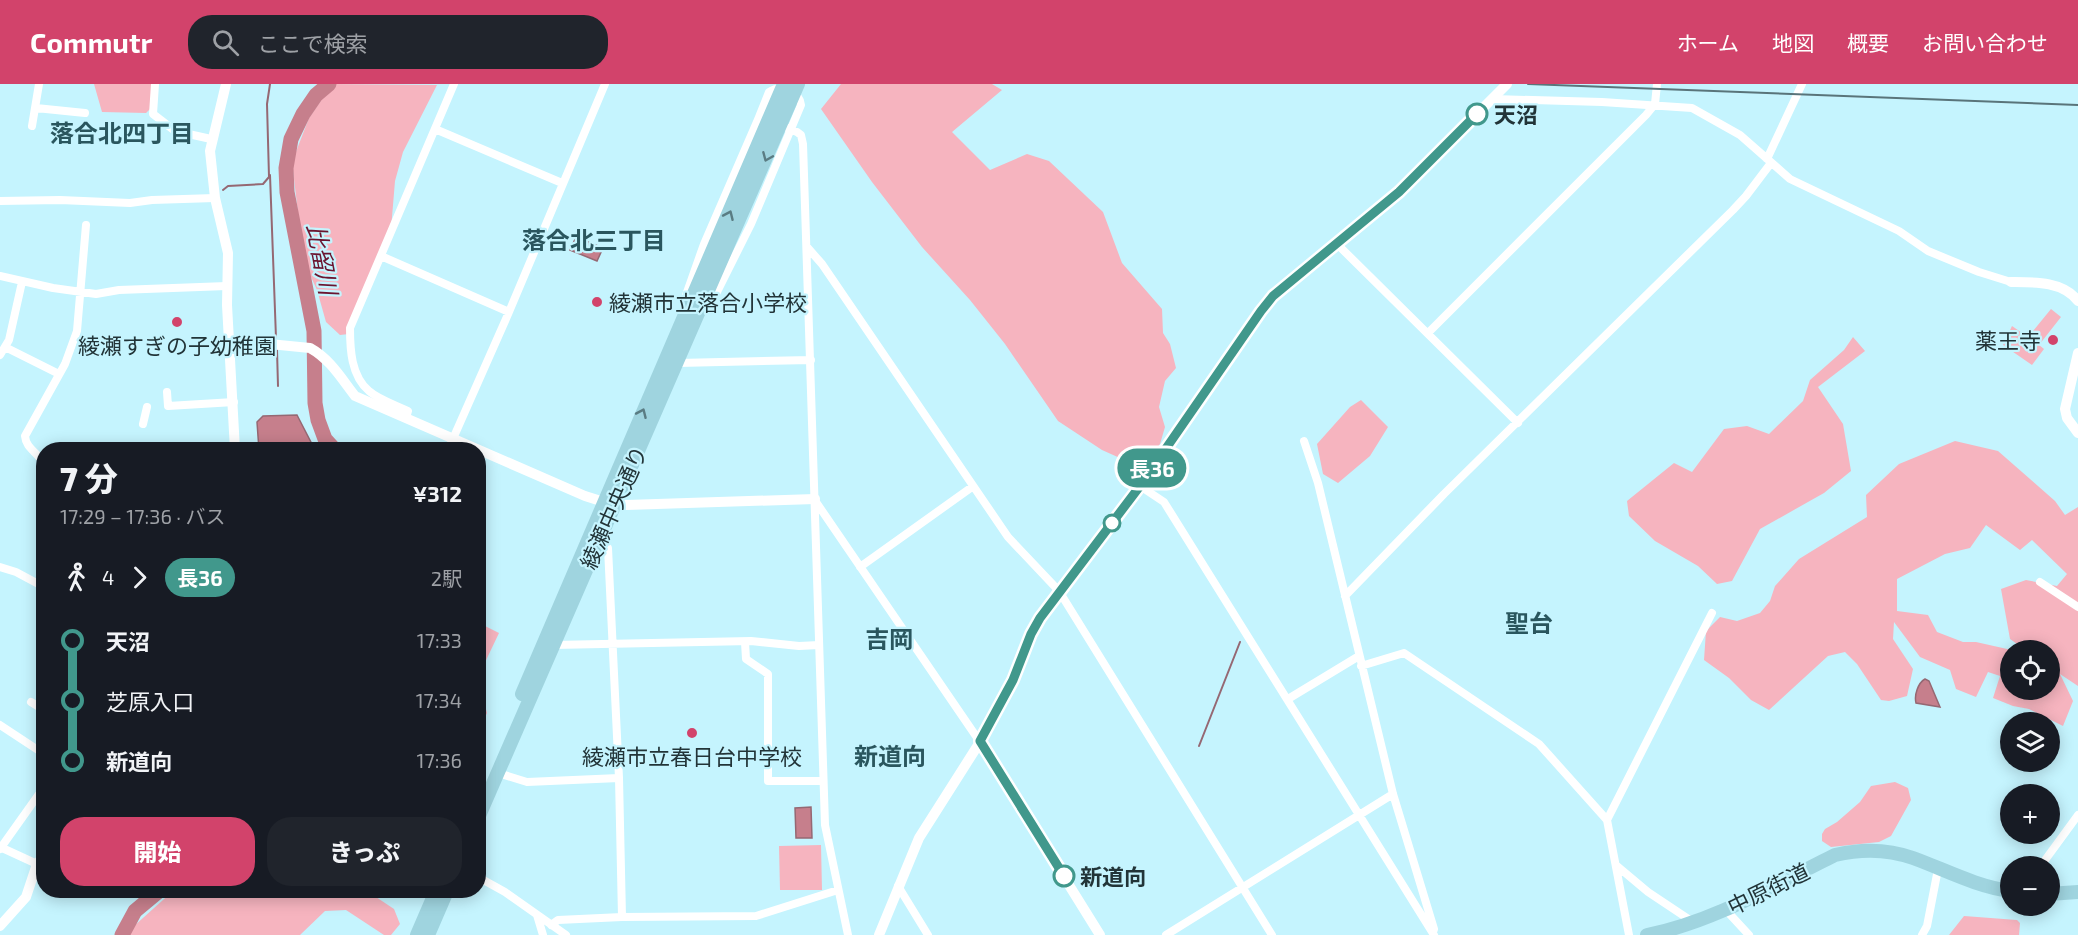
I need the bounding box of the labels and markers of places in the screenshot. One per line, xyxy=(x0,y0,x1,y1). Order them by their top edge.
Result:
place label: 天沼 xyxy=(1494,101,1538,127)
marker: 天沼 xyxy=(1466,103,1488,125)
place label: 綾瀬市立落合小学校 xyxy=(609,289,807,315)
marker: 綾瀬市立落合小学校 xyxy=(590,295,604,309)
marker: 綾瀬すぎの子幼稚園 xyxy=(170,315,184,329)
place label: 薬王寺 xyxy=(1975,327,2041,353)
place label: 綾瀬すぎの子幼稚園 xyxy=(78,332,276,358)
marker: 薬王寺 xyxy=(2046,333,2060,347)
unlabelled marker xyxy=(1103,514,1121,532)
marker: 綾瀬市立春日台中学校 xyxy=(685,726,699,740)
place label: 綾瀬市立春日台中学校 xyxy=(582,743,802,769)
place label: 新道向 xyxy=(1080,863,1146,889)
marker: 新道向 xyxy=(1053,865,1075,887)

